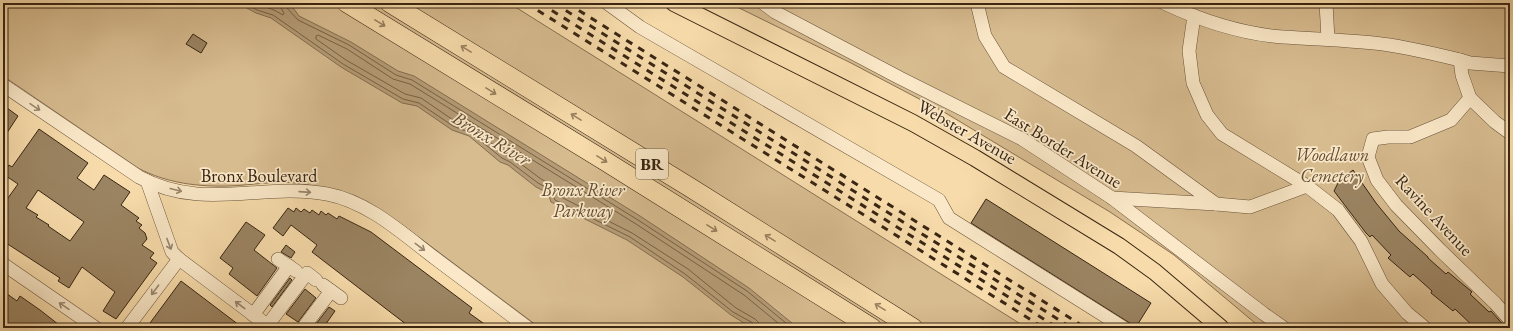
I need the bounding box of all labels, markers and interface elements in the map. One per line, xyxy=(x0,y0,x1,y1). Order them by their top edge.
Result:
one-way arrow xyxy=(374,20,386,28)
one-way arrow xyxy=(461,45,472,53)
one-way arrow xyxy=(485,87,496,95)
street label: Webster Avenue xyxy=(914,94,1021,169)
street label: East Border Avenue xyxy=(1000,102,1127,193)
one-way arrow xyxy=(29,103,41,111)
water label: Bronx River xyxy=(447,105,536,172)
one-way arrow xyxy=(570,113,582,121)
park label: Woodlawn Cemetery xyxy=(1295,143,1369,188)
road number: BR xyxy=(636,149,668,179)
one-way arrow xyxy=(596,155,607,163)
street label: Bronx Boulevard xyxy=(201,164,318,187)
street label: Ravine Avenue xyxy=(1391,169,1478,260)
park label: Bronx River Parkway xyxy=(541,178,626,223)
one-way arrow xyxy=(169,187,182,195)
one-way arrow xyxy=(298,188,311,196)
one-way arrow xyxy=(707,224,718,232)
one-way arrow xyxy=(764,233,776,241)
one-way arrow xyxy=(166,238,174,250)
one-way arrow xyxy=(415,242,426,251)
one-way arrow xyxy=(151,285,160,296)
one-way arrow xyxy=(234,300,245,309)
one-way arrow xyxy=(59,302,70,310)
one-way arrow xyxy=(875,303,886,311)

